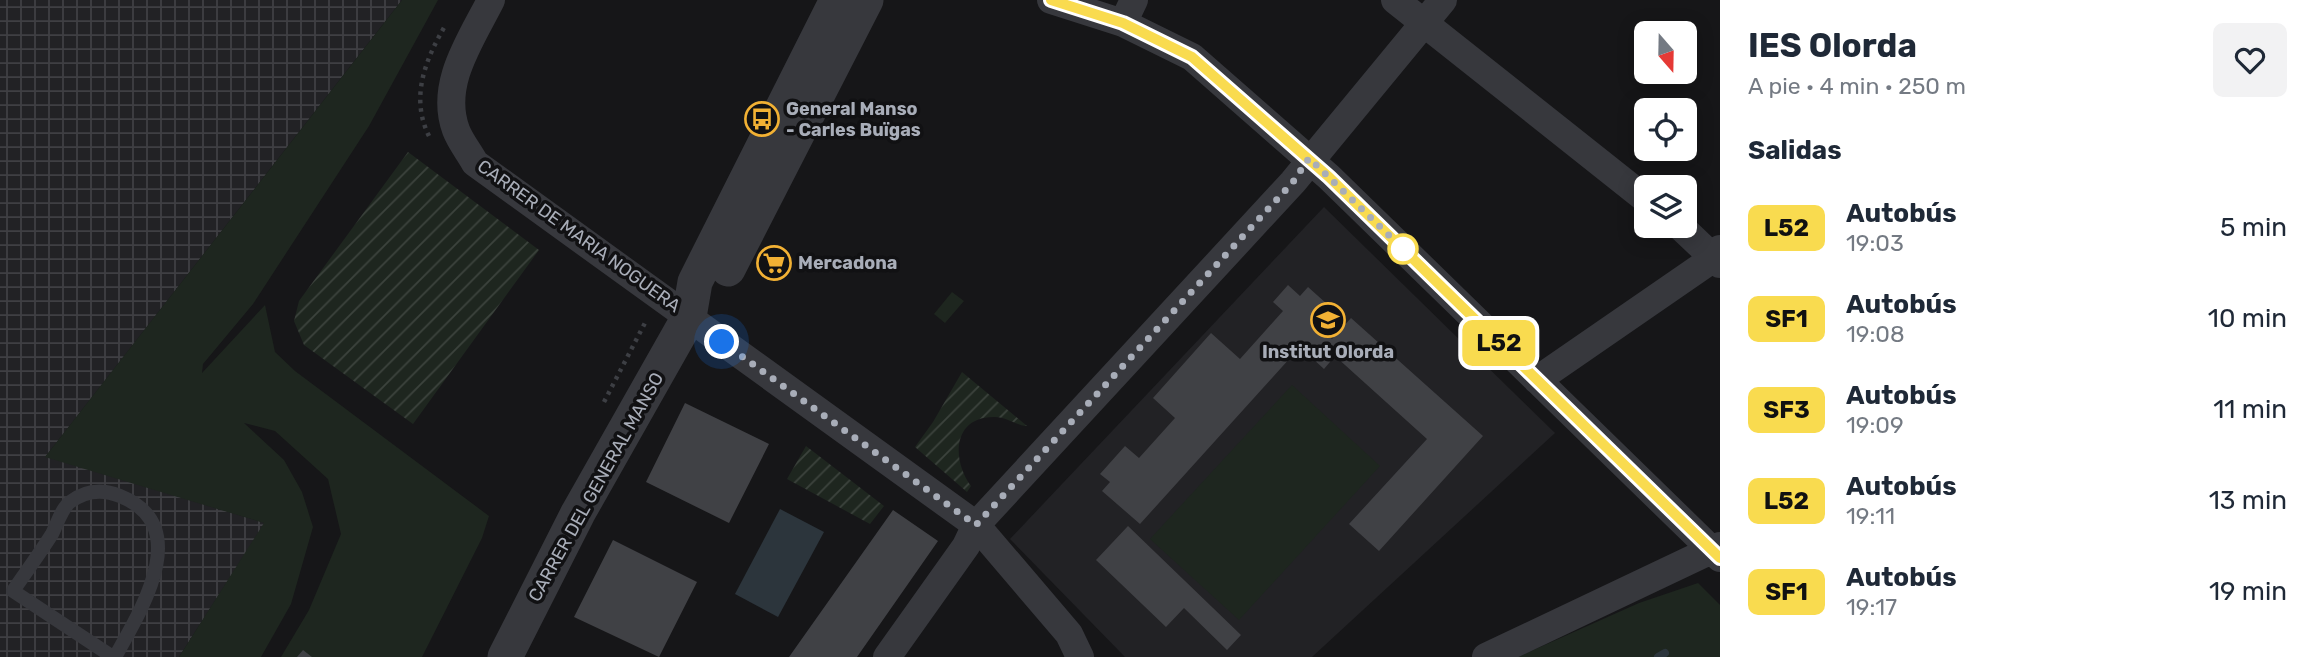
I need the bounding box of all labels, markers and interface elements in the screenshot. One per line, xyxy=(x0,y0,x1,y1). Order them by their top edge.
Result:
north arrow xyxy=(1634,21,1698,84)
map controls xyxy=(1634,21,1697,238)
button: heart xyxy=(2213,23,2287,97)
text: IES Olorda xyxy=(1748,26,1917,65)
text: A pie · 4 min · 250 m xyxy=(1748,72,1966,100)
place label: General Manso - Carles Buïgas xyxy=(786,98,921,141)
button: locate xyxy=(1634,98,1697,161)
bus stop icon: General Manso - Carles Buïgas xyxy=(743,100,781,138)
text: Salidas xyxy=(1748,135,1842,166)
street label: CARRER DE MARIA NOGUERA xyxy=(473,155,685,317)
button: layers xyxy=(1634,175,1697,238)
text: Autobús xyxy=(1846,198,1957,229)
text: 5 min xyxy=(2220,212,2287,243)
text: L52 xyxy=(1764,214,1809,242)
text: 19:03 xyxy=(1846,229,1904,257)
unlabelled marker xyxy=(1388,234,1418,264)
supermarket icon: Mercadona xyxy=(755,244,793,282)
place label: Mercadona xyxy=(798,252,897,274)
text: Autobús xyxy=(1846,289,1957,320)
school or university icon: Institut Olorda xyxy=(1309,301,1347,339)
text: 10 min xyxy=(2208,303,2287,334)
text: SF1 xyxy=(1765,305,1808,333)
line badge: L52 xyxy=(1459,320,1539,366)
text: 19:08 xyxy=(1846,320,1905,348)
your location xyxy=(704,324,739,359)
text: L52 xyxy=(1476,329,1522,357)
place label: Institut Olorda xyxy=(1262,341,1394,363)
street label: CARRER DEL GENERAL MANSO xyxy=(524,369,668,605)
text: Autobús xyxy=(1846,380,1957,411)
text: 11 min xyxy=(2213,394,2287,425)
text: SF3 xyxy=(1763,396,1810,424)
text: 19:09 xyxy=(1846,411,1904,439)
text: Autobús xyxy=(1846,471,1957,502)
text: 13 min xyxy=(2209,485,2287,516)
text: L52 xyxy=(1764,487,1809,515)
text: 19:11 xyxy=(1846,502,1895,530)
text: Autobús xyxy=(1846,562,1957,593)
text: 19 min xyxy=(2209,576,2287,607)
text: SF1 xyxy=(1765,578,1808,606)
text: 19:17 xyxy=(1846,593,1897,621)

